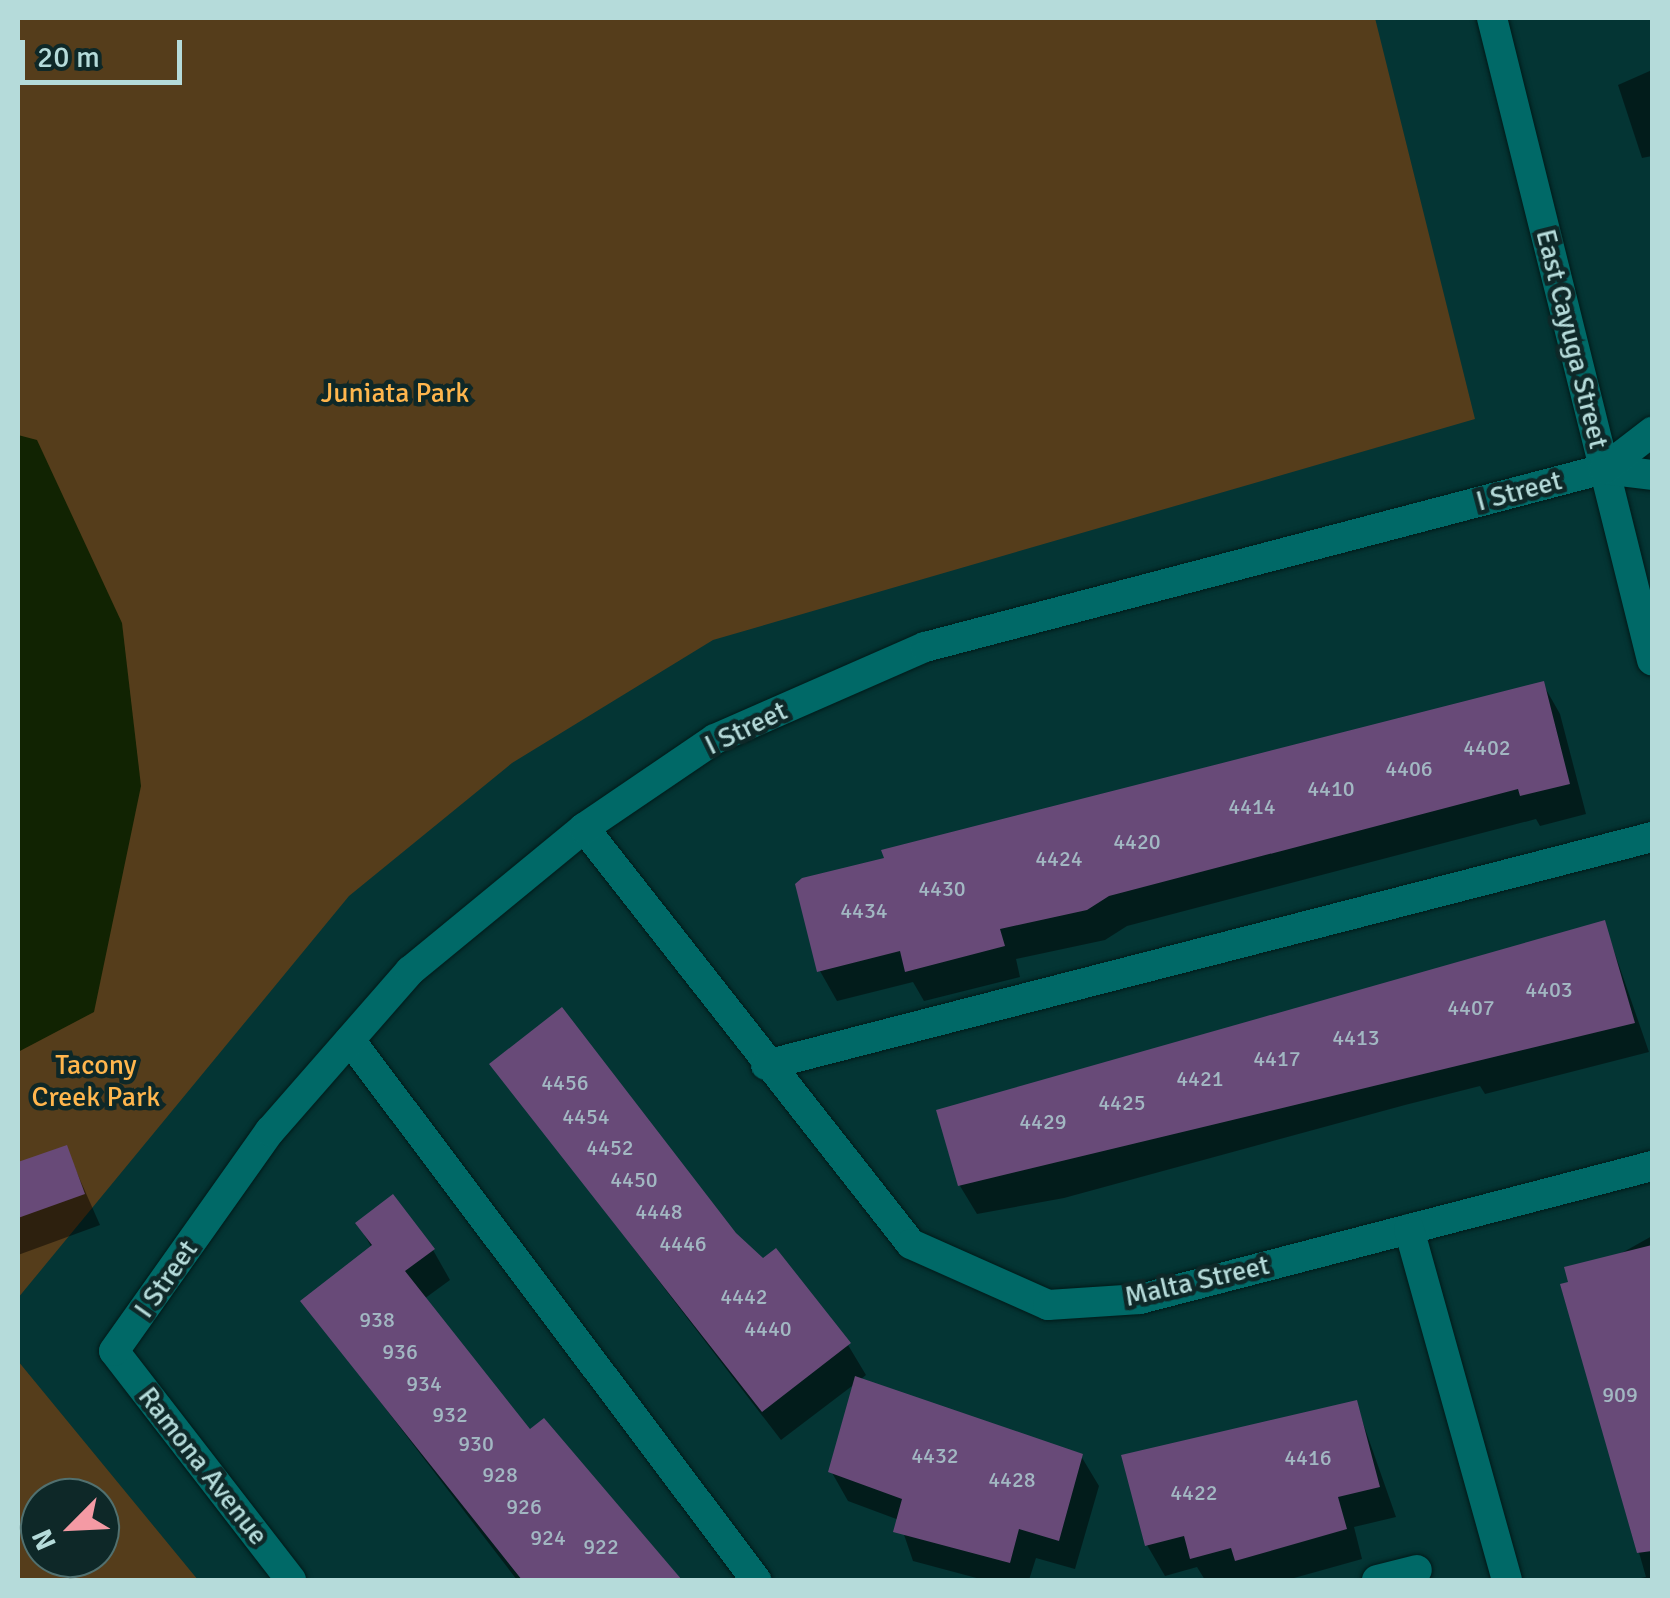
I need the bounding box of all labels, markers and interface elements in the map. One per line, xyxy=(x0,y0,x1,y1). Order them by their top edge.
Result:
scale bar xyxy=(25,20,188,82)
text: 20 m xyxy=(37,39,100,76)
street label: East Cayuga Street xyxy=(1528,226,1616,452)
park label: Juniata Park xyxy=(321,376,469,410)
street label: I Street xyxy=(1472,463,1566,519)
street label: I Street xyxy=(699,694,793,762)
house number: 4402 xyxy=(1463,735,1511,761)
house number: 4406 xyxy=(1385,756,1433,782)
house number: 4410 xyxy=(1307,776,1355,802)
house number: 4414 xyxy=(1228,794,1276,820)
house number: 4420 xyxy=(1113,829,1161,855)
house number: 4424 xyxy=(1035,846,1083,872)
house number: 4430 xyxy=(918,876,966,902)
house number: 4434 xyxy=(840,898,888,924)
house number: 4403 xyxy=(1525,977,1573,1003)
house number: 4407 xyxy=(1447,995,1495,1021)
house number: 4413 xyxy=(1332,1025,1380,1051)
house number: 4417 xyxy=(1253,1046,1301,1072)
park label: Tacony Creek Park xyxy=(32,1048,160,1114)
house number: 4421 xyxy=(1176,1066,1224,1092)
house number: 4456 xyxy=(541,1070,589,1096)
house number: 4425 xyxy=(1098,1090,1146,1116)
house number: 4454 xyxy=(562,1104,610,1130)
house number: 4429 xyxy=(1019,1109,1067,1135)
house number: 4452 xyxy=(586,1135,634,1161)
house number: 4450 xyxy=(610,1167,658,1193)
house number: 4448 xyxy=(635,1199,683,1225)
house number: 4446 xyxy=(659,1231,707,1257)
street label: I Street xyxy=(127,1234,205,1324)
street label: Malta Street xyxy=(1121,1248,1273,1314)
house number: 4442 xyxy=(720,1284,768,1310)
house number: 938 xyxy=(359,1307,395,1333)
house number: 4440 xyxy=(744,1316,792,1342)
house number: 936 xyxy=(382,1339,418,1365)
house number: 934 xyxy=(406,1371,442,1397)
street label: Ramona Avenue xyxy=(131,1380,275,1552)
house number: 909 xyxy=(1602,1382,1638,1408)
house number: 932 xyxy=(432,1402,468,1428)
house number: 930 xyxy=(458,1431,494,1457)
house number: 4432 xyxy=(911,1443,959,1469)
house number: 4416 xyxy=(1284,1445,1332,1471)
house number: 928 xyxy=(482,1462,518,1488)
house number: 4428 xyxy=(988,1467,1036,1493)
north arrow xyxy=(20,1478,120,1578)
house number: 4422 xyxy=(1170,1480,1218,1506)
house number: 926 xyxy=(506,1494,542,1520)
text: N xyxy=(25,1524,64,1555)
house number: 924 xyxy=(530,1525,566,1551)
house number: 922 xyxy=(583,1534,619,1560)

